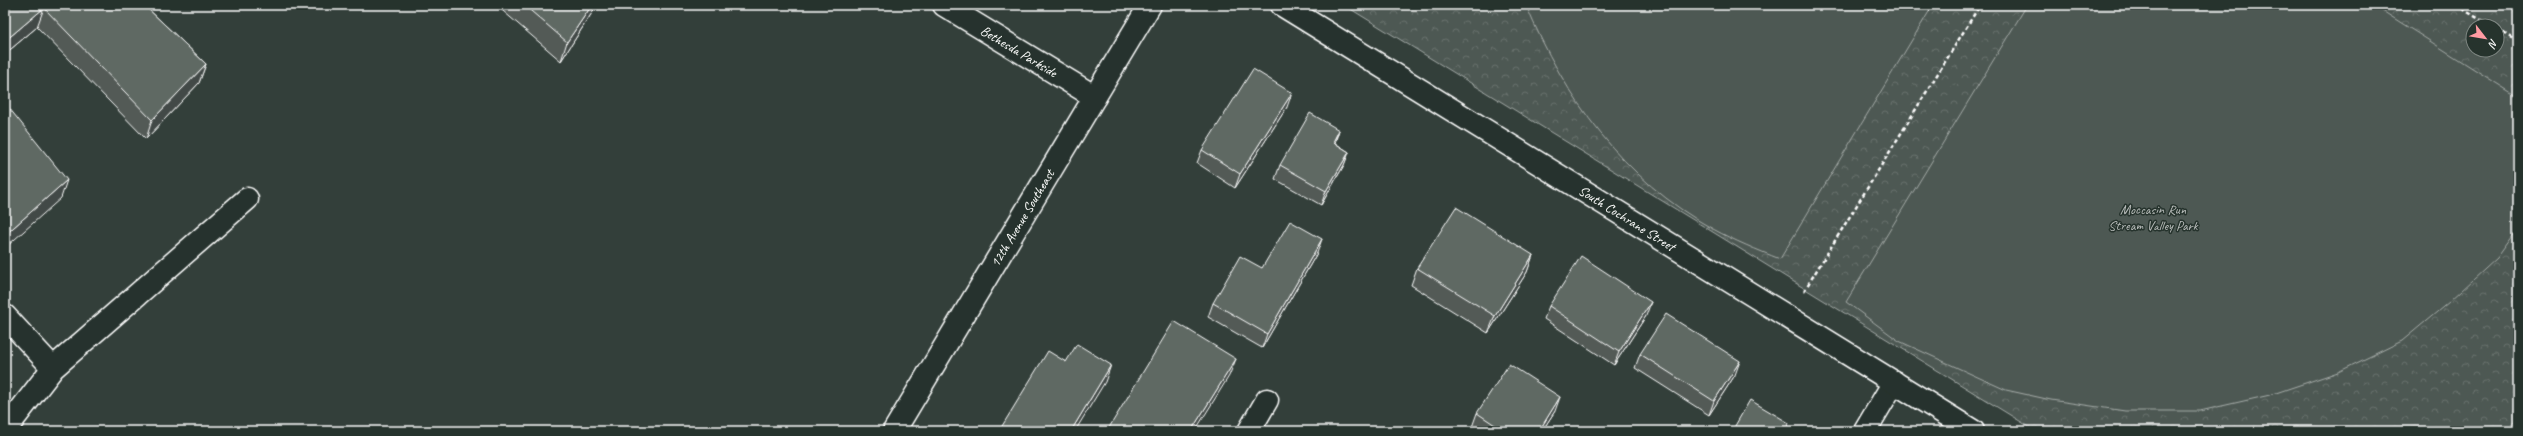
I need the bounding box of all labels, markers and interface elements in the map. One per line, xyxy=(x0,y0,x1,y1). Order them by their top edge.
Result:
north arrow xyxy=(2465,18,2505,58)
street label: Bethesda Parkside xyxy=(977,22,1061,82)
text: N xyxy=(2485,37,2501,52)
street label: 12th Avenue Southeast xyxy=(987,165,1059,270)
street label: South Cochrane Street xyxy=(1575,182,1680,256)
park label: Moccasin Run Stream Valley Park xyxy=(2108,201,2199,234)

